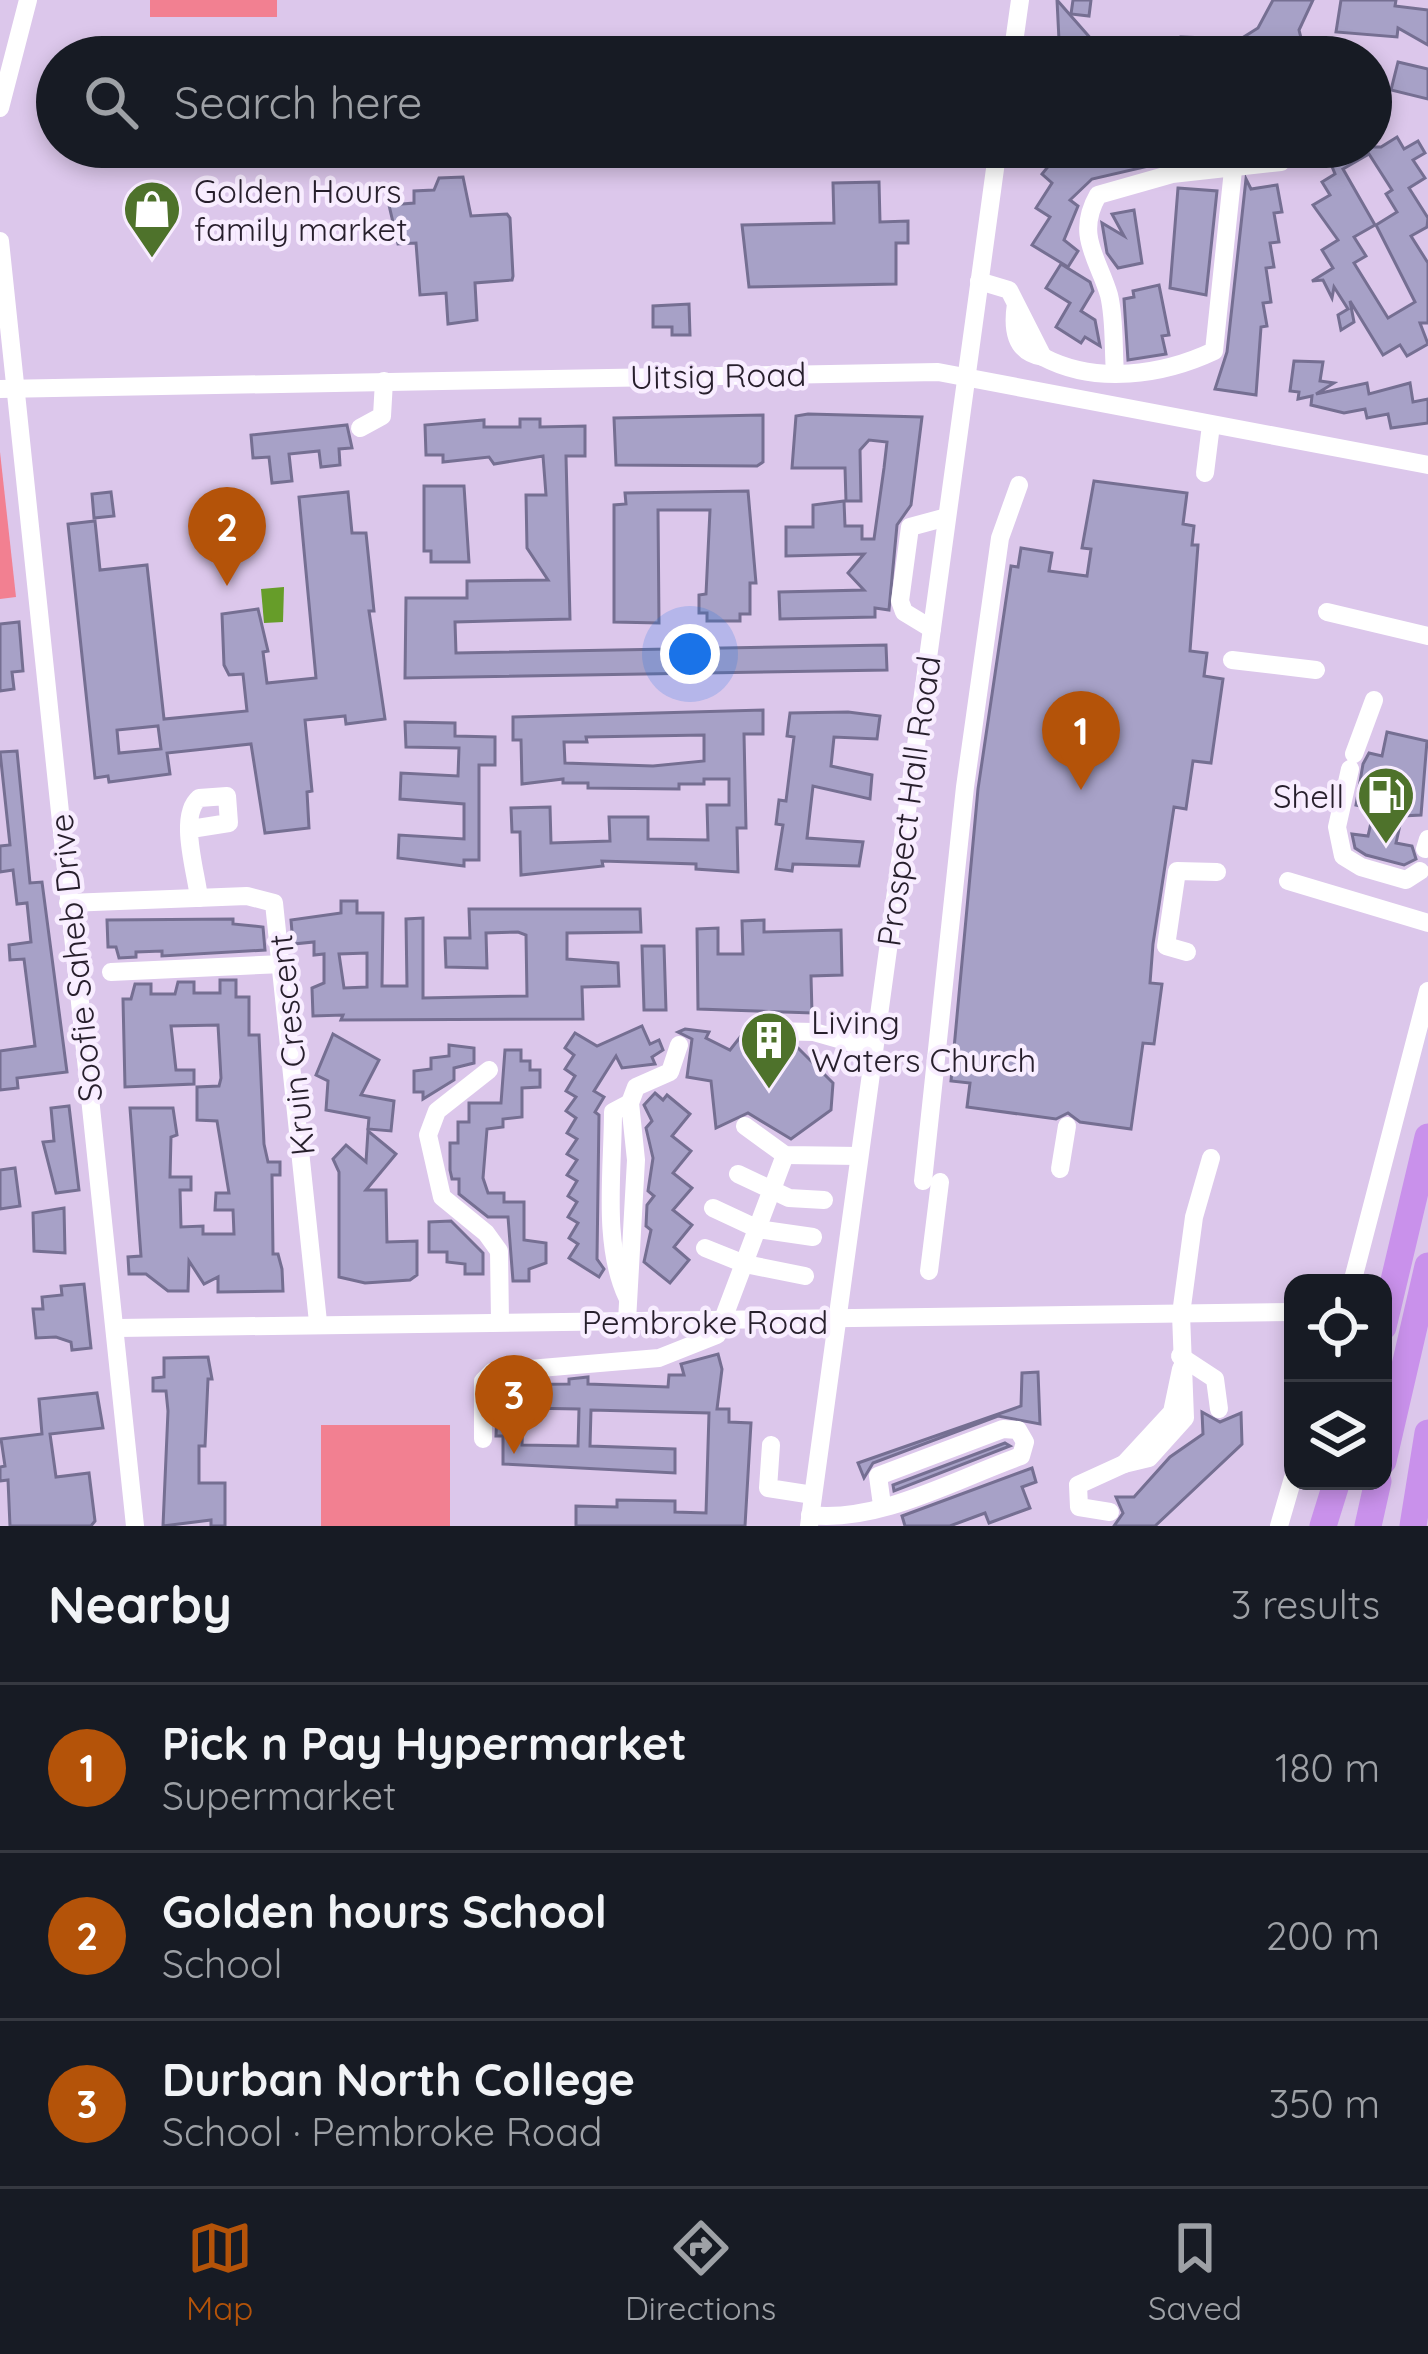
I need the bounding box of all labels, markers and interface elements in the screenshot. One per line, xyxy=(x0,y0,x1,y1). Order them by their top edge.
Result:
search box xyxy=(36,36,1392,168)
icon: search xyxy=(78,69,144,135)
text: Search here xyxy=(174,74,422,130)
place label: Golden Hours family market xyxy=(194,170,407,249)
shop icon: Golden Hours family market xyxy=(121,178,183,260)
street label: Uitsig Road xyxy=(629,353,807,397)
pin: 2 xyxy=(188,487,266,586)
your location xyxy=(660,624,720,684)
street label: Prospect Hall Road xyxy=(867,653,949,949)
pin: 1 xyxy=(1042,691,1120,790)
fuel station icon: Shell xyxy=(1355,764,1417,846)
place label: Shell xyxy=(1273,775,1344,816)
street label: Soofie Saheb Drive xyxy=(39,812,111,1104)
street label: Kruin Crescent xyxy=(259,932,323,1158)
place label: Living Waters Church xyxy=(811,1001,1036,1080)
building icon: Living Waters Church xyxy=(738,1009,800,1091)
map controls xyxy=(1284,1274,1392,1490)
button: locate xyxy=(1284,1274,1392,1382)
street label: Pembroke Road xyxy=(582,1301,828,1342)
pin: 3 xyxy=(475,1355,553,1454)
button: layers xyxy=(1284,1382,1392,1490)
text: Nearby xyxy=(48,1572,232,1636)
text: 3 results xyxy=(1231,1580,1380,1629)
text: Pick n Pay Hypermarket xyxy=(162,1715,687,1771)
text: 1 xyxy=(79,1743,95,1792)
text: 180 m xyxy=(1275,1743,1380,1792)
text: Supermarket xyxy=(162,1771,396,1820)
text: Golden hours School xyxy=(162,1883,607,1939)
text: 2 xyxy=(76,1911,98,1960)
text: 200 m xyxy=(1266,1911,1380,1960)
text: School xyxy=(162,1939,282,1988)
text: Durban North College xyxy=(162,2051,635,2107)
text: 3 xyxy=(77,2079,97,2128)
text: 350 m xyxy=(1269,2079,1380,2128)
text: School · Pembroke Road xyxy=(162,2107,603,2156)
tab: Map xyxy=(186,2215,253,2328)
tab: Directions xyxy=(625,2215,776,2328)
tab: Saved xyxy=(1148,2215,1242,2328)

